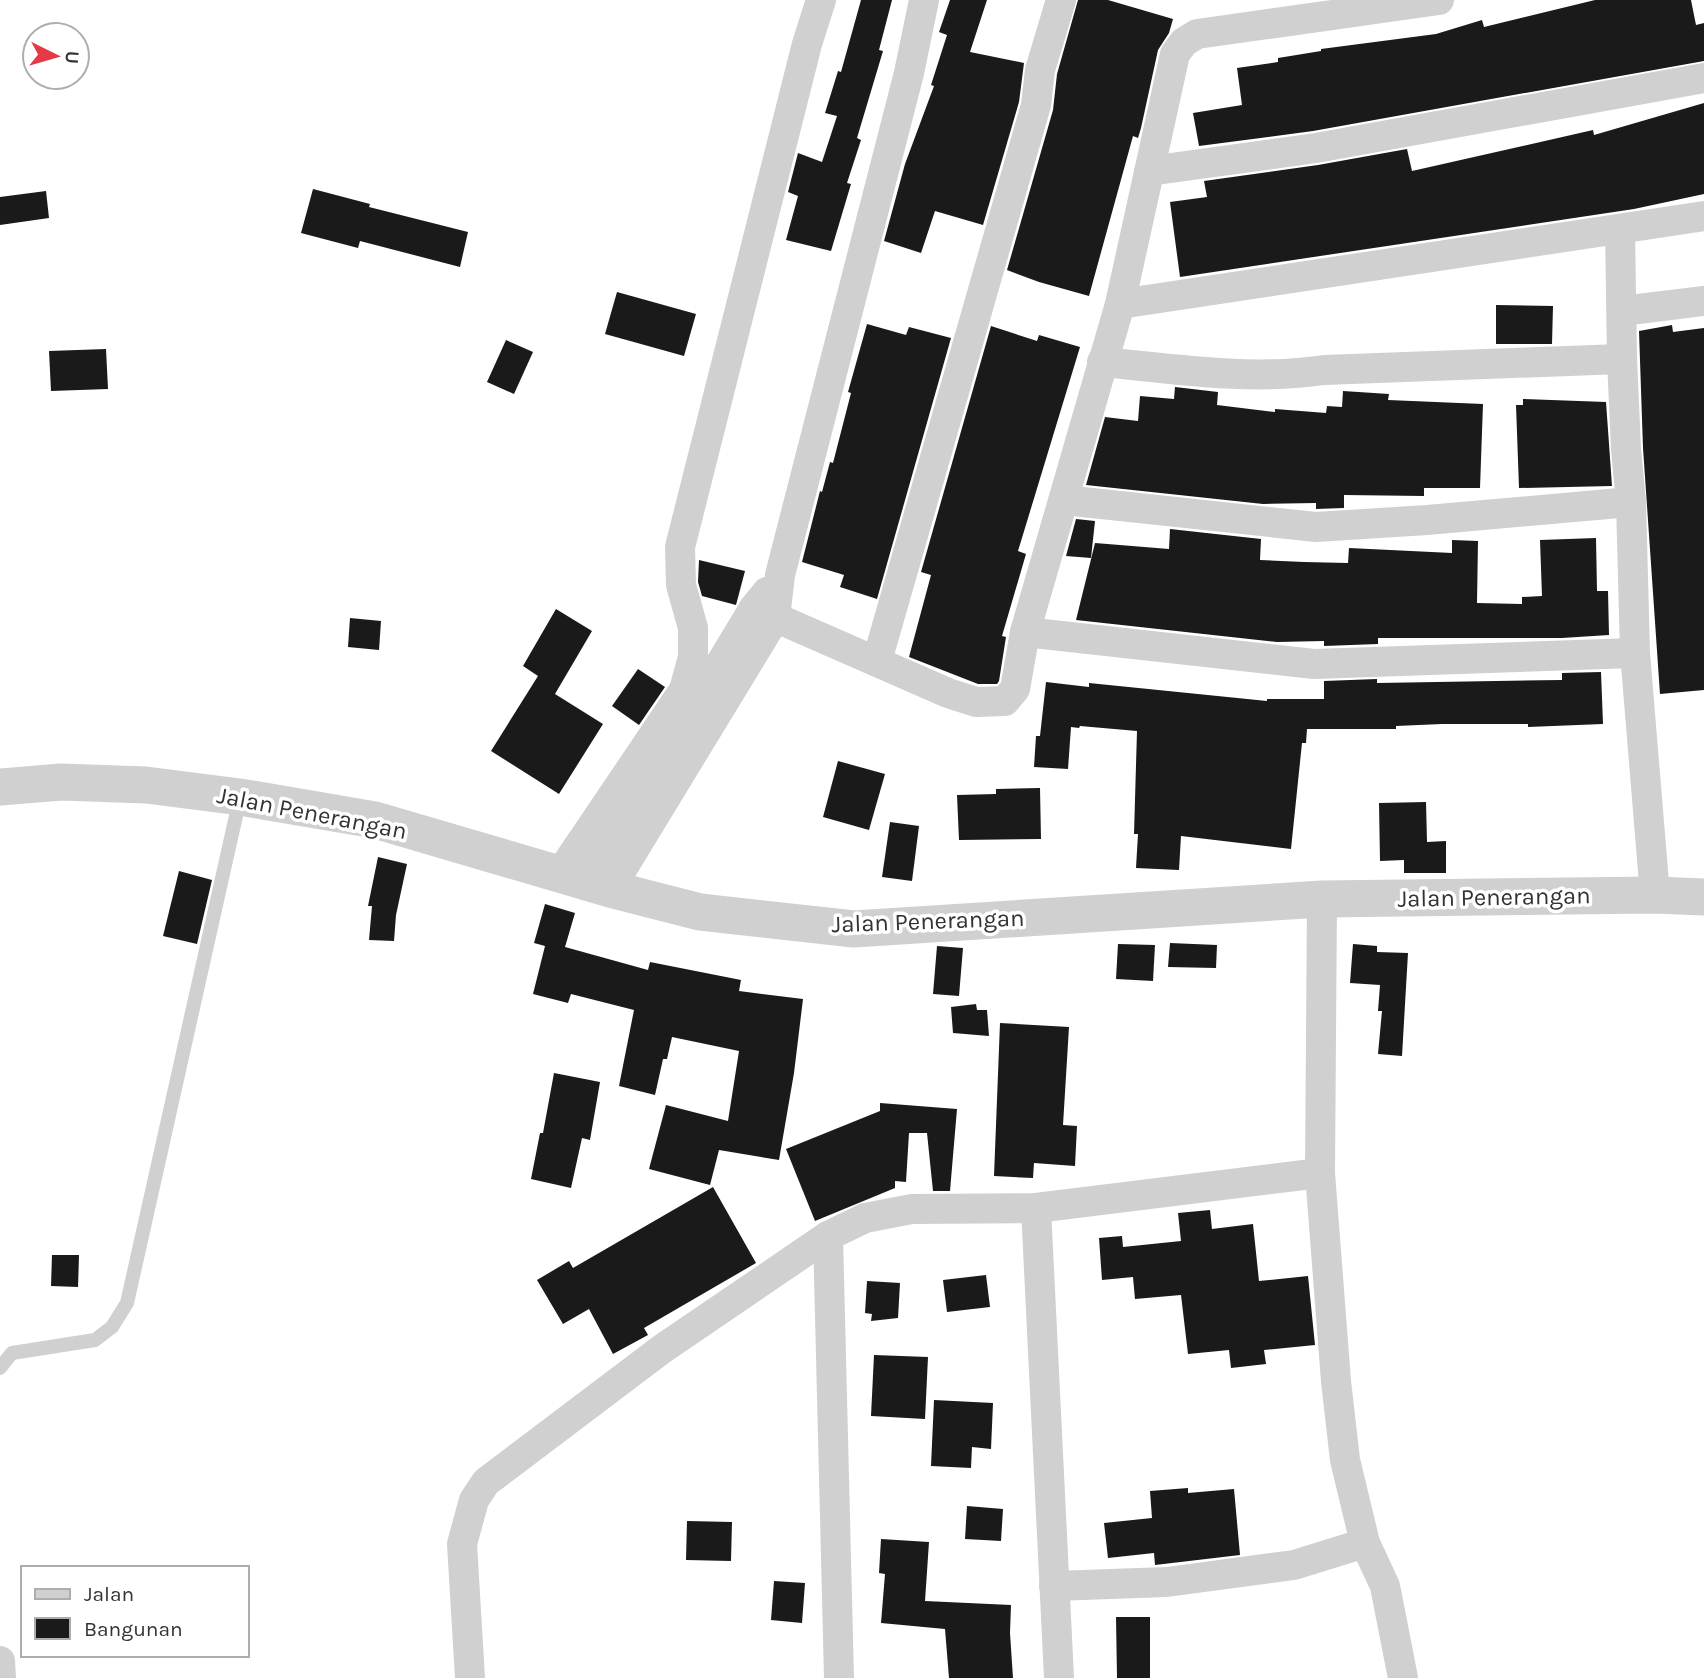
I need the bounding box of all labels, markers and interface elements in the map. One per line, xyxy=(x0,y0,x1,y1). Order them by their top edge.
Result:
north arrow xyxy=(21,21,91,91)
text: U xyxy=(60,50,83,65)
street label: Jalan Penerangan xyxy=(215,781,409,845)
street label: Jalan Penerangan xyxy=(1397,881,1591,913)
street label: Jalan Penerangan xyxy=(831,904,1025,938)
legend xyxy=(21,1566,248,1657)
text: Jalan xyxy=(84,1582,134,1606)
text: Bangunan xyxy=(84,1617,183,1641)

